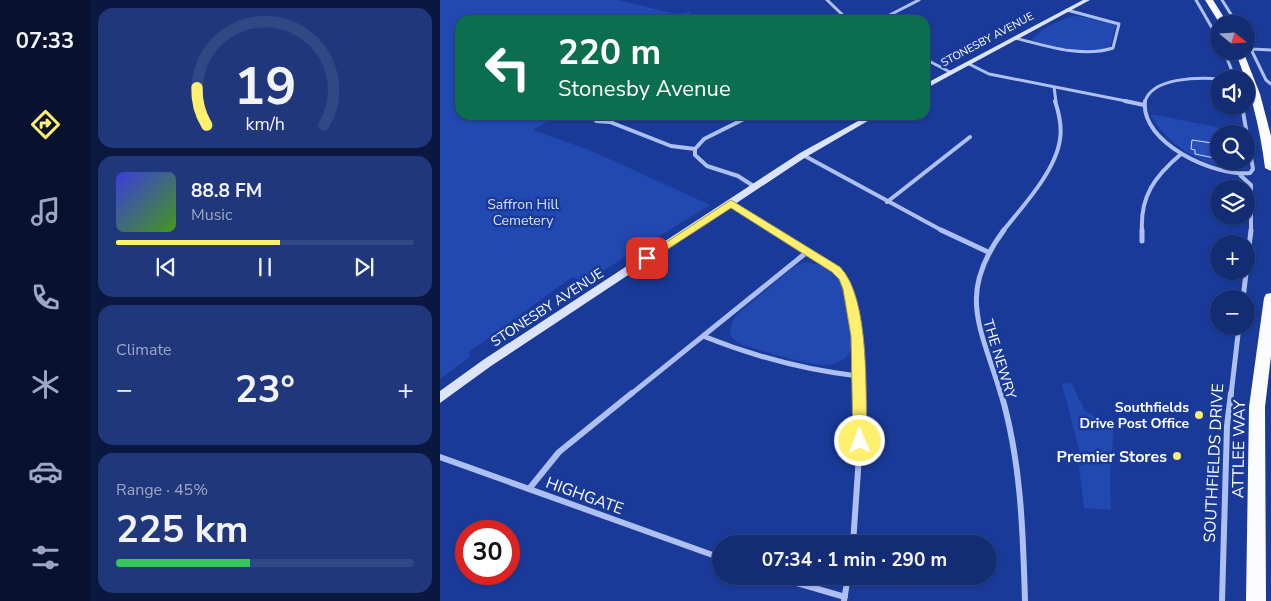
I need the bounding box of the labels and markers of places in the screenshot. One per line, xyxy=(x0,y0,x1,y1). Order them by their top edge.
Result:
pin xyxy=(626,237,668,279)
place label: Southfields Drive Post Office xyxy=(1080,398,1189,433)
marker: Southfields Drive Post Office xyxy=(1193,409,1205,421)
place label: Premier Stores xyxy=(1057,446,1167,468)
marker: Premier Stores xyxy=(1171,450,1183,462)

